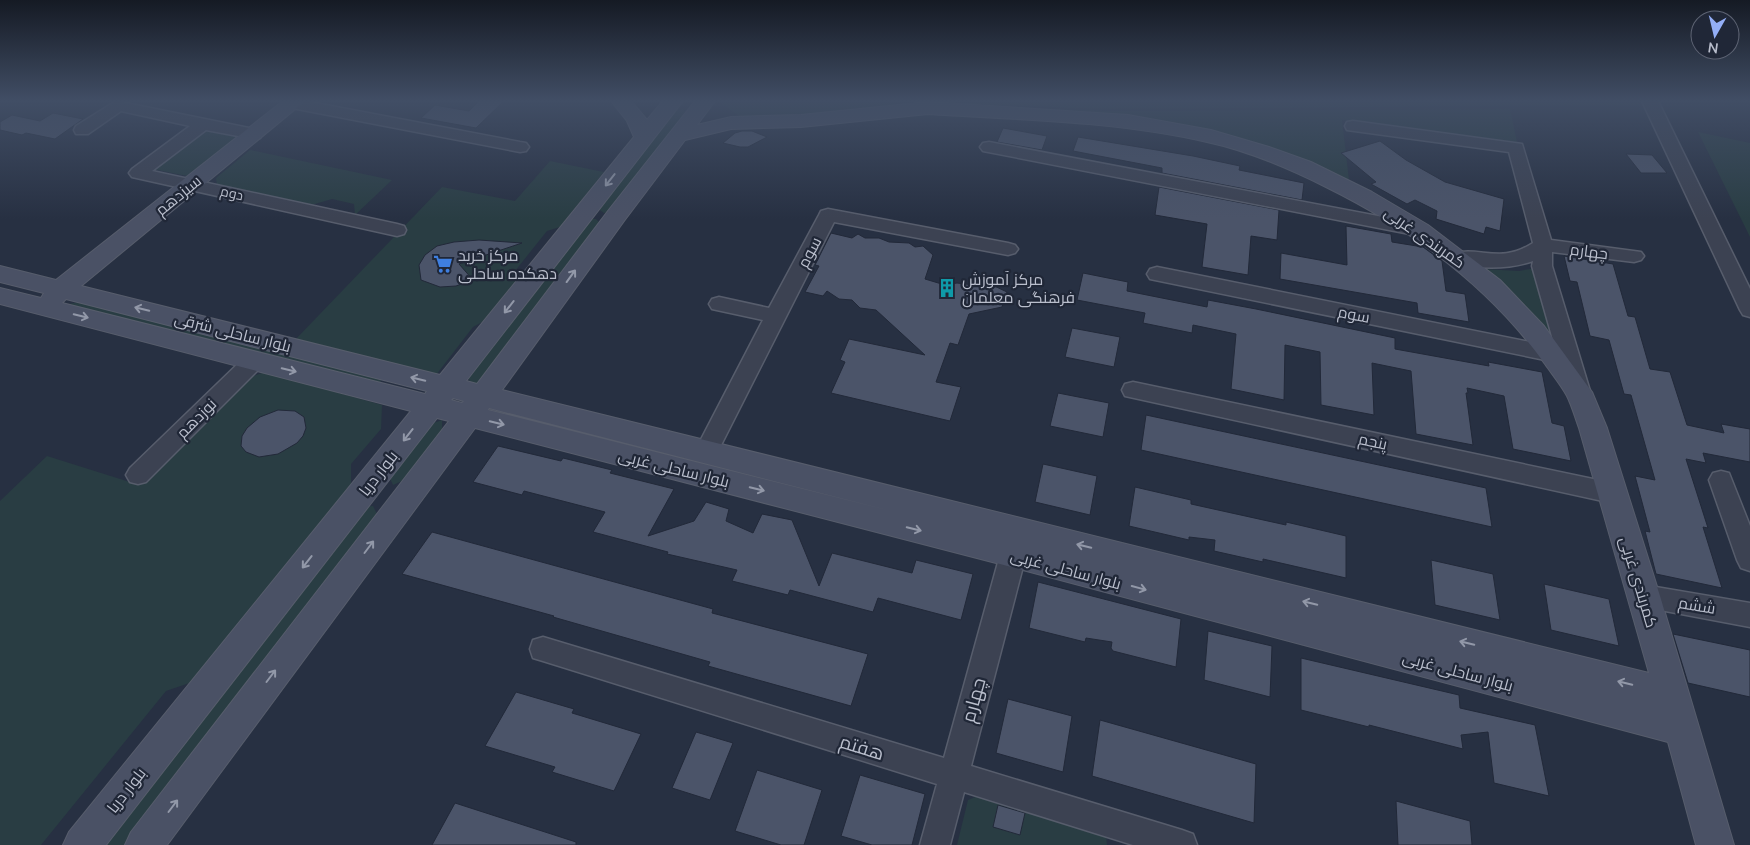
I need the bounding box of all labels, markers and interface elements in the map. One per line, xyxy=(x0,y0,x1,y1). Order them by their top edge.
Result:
north arrow xyxy=(1690,10,1740,60)
text: N xyxy=(1707,37,1720,58)
street label: سیزدهم xyxy=(151,170,206,221)
one-way arrow xyxy=(605,173,616,186)
street label: دوم xyxy=(218,182,245,205)
street label: کمربندی غربی xyxy=(1380,202,1469,274)
street label: سوم xyxy=(793,233,827,272)
street label: چهارم xyxy=(1568,239,1609,265)
place label: مرکز خرید دهکده ساحلی xyxy=(458,245,557,285)
supermarket icon: مرکز خرید دهکده ساحلی xyxy=(432,253,454,275)
place label: مرکز آموزش فرهنگی معلمان xyxy=(962,269,1075,309)
one-way arrow xyxy=(566,270,576,284)
building icon: مرکز آموزش فرهنگی معلمان xyxy=(936,277,958,299)
one-way arrow xyxy=(504,301,515,314)
street label: سوم xyxy=(1336,301,1372,329)
one-way arrow xyxy=(135,304,151,314)
street label: بلوار ساحلی شرقی xyxy=(172,308,293,358)
one-way arrow xyxy=(73,312,89,322)
one-way arrow xyxy=(281,366,297,375)
one-way arrow xyxy=(411,374,427,383)
street label: نوزدهم xyxy=(172,394,222,444)
one-way arrow xyxy=(489,419,505,428)
one-way arrow xyxy=(403,428,413,442)
street label: پنجم xyxy=(1356,428,1390,456)
street label: بلوار ساحلی غربی xyxy=(616,445,732,493)
street label: بلوار دریا xyxy=(354,446,403,501)
one-way arrow xyxy=(748,485,764,494)
one-way arrow xyxy=(906,525,922,534)
street label: کمربندی غربی xyxy=(1614,534,1662,631)
one-way arrow xyxy=(364,540,374,554)
one-way arrow xyxy=(1077,540,1093,550)
street label: بلوار ساحلی غربی xyxy=(1008,545,1124,595)
one-way arrow xyxy=(302,555,312,569)
one-way arrow xyxy=(1131,584,1147,593)
street label: ششم xyxy=(1676,592,1717,620)
one-way arrow xyxy=(1302,598,1318,607)
one-way arrow xyxy=(1460,638,1476,647)
street label: بلوار ساحلی غربی xyxy=(1400,647,1516,697)
one-way arrow xyxy=(266,669,276,683)
street label: چهارم xyxy=(956,675,992,726)
one-way arrow xyxy=(1617,678,1633,687)
street label: هفتم xyxy=(836,729,887,767)
street label: بلوار دریا xyxy=(102,763,151,818)
one-way arrow xyxy=(168,799,178,813)

